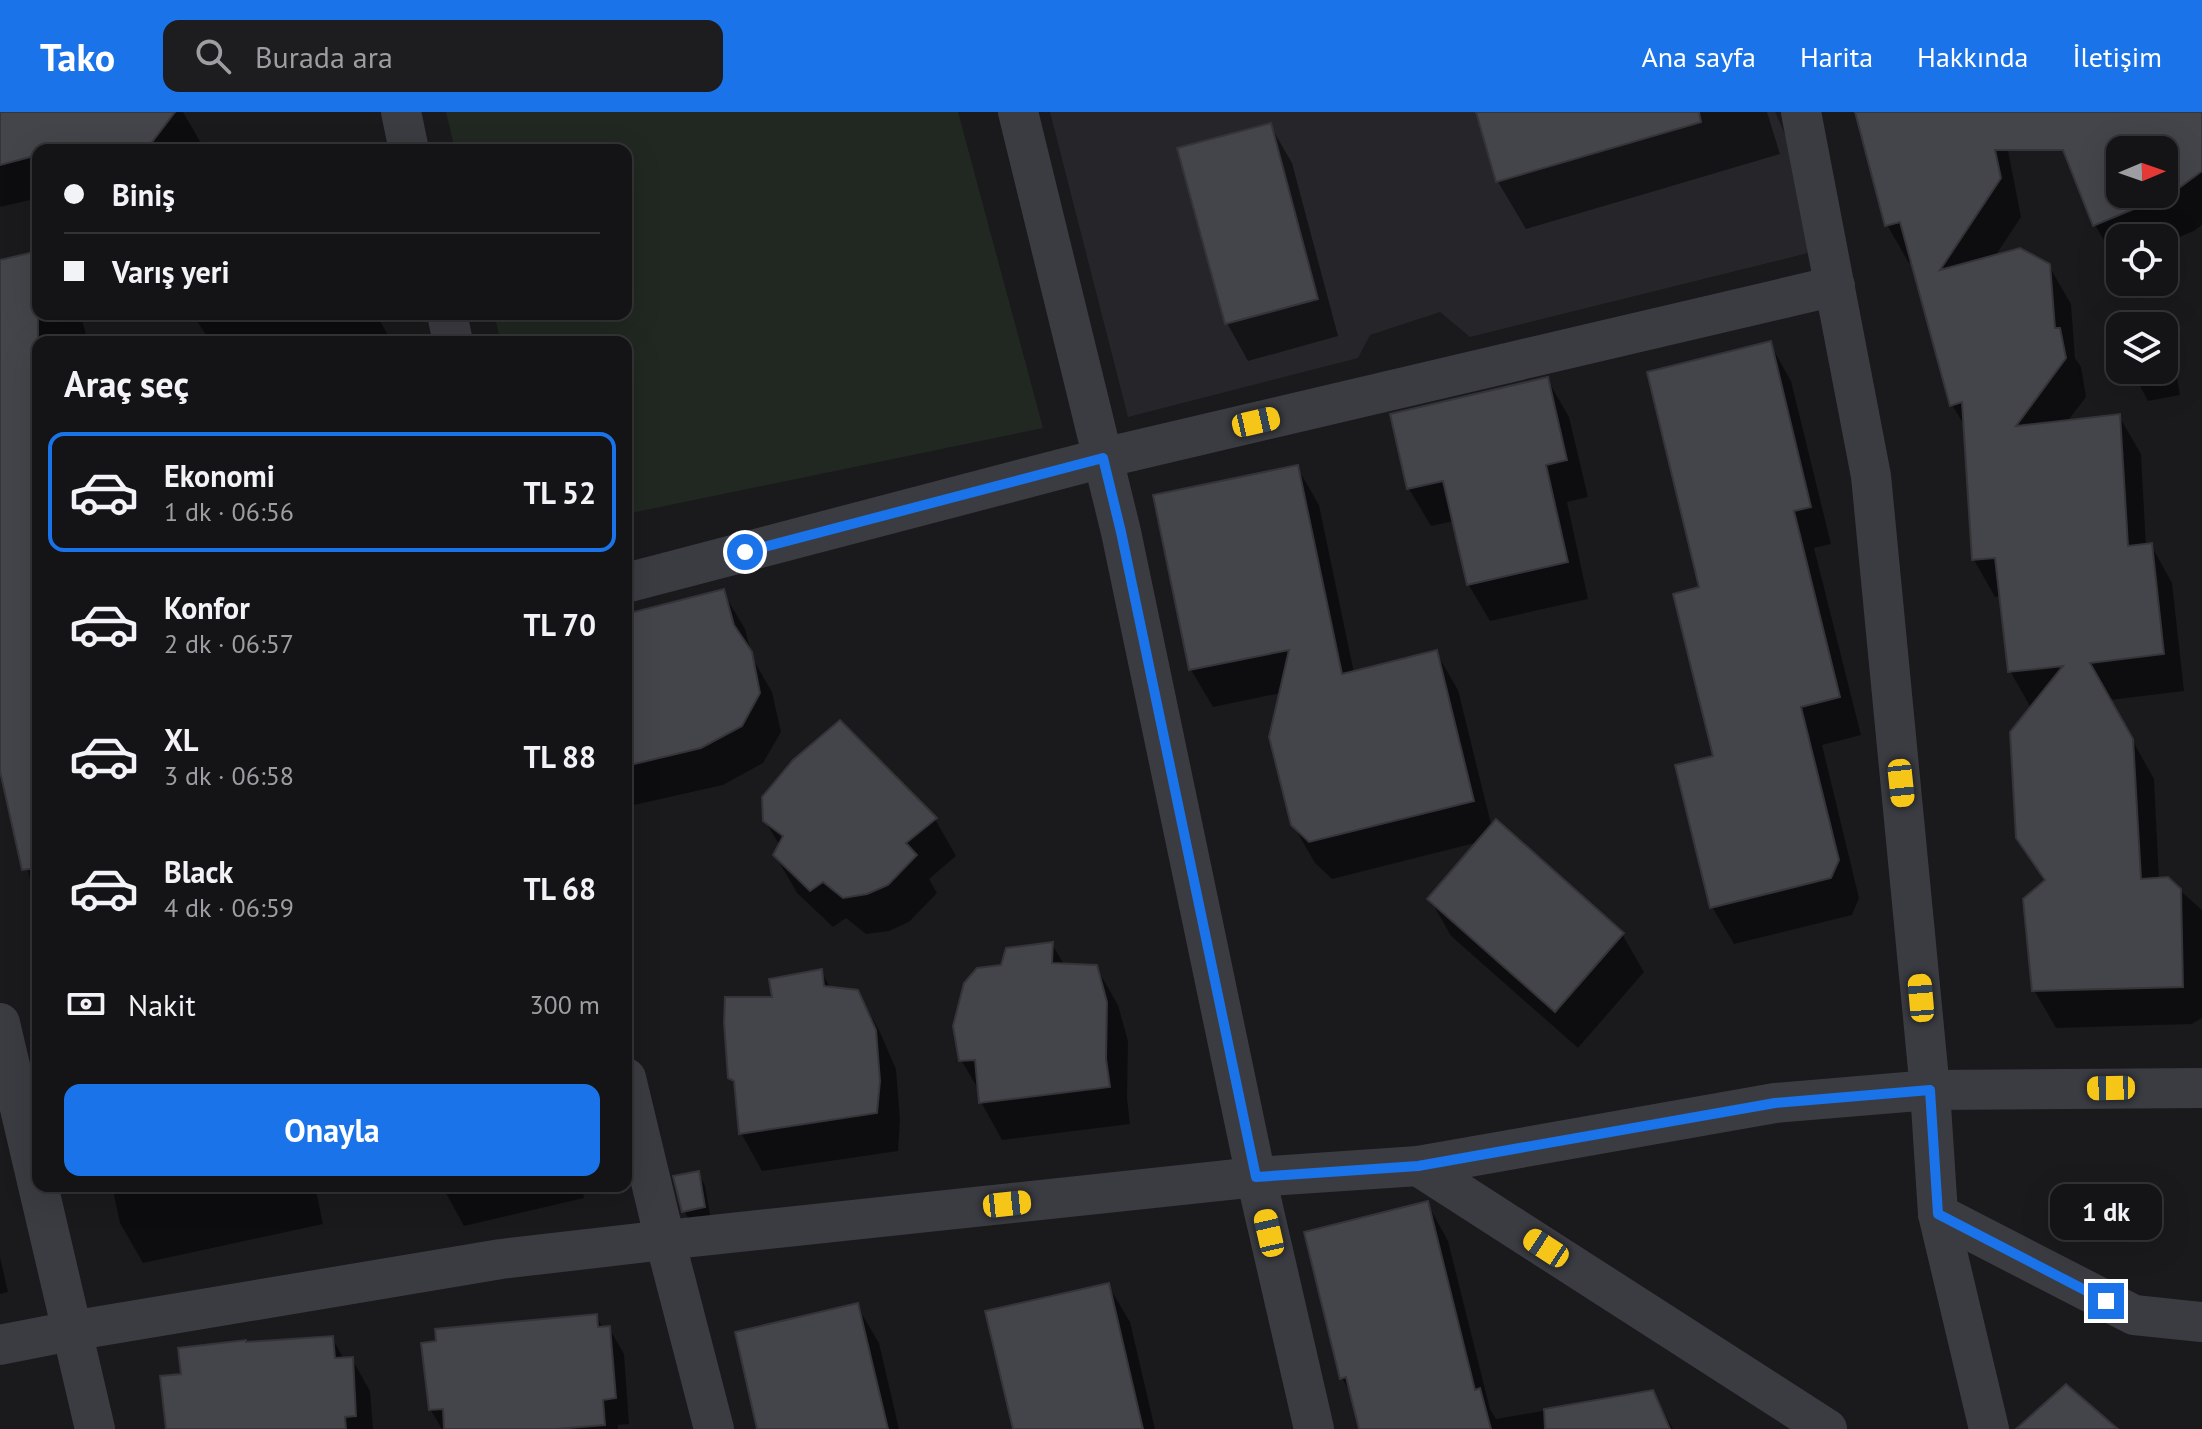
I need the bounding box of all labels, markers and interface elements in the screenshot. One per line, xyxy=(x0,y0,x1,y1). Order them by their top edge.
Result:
search box xyxy=(163,20,723,92)
text: Tako xyxy=(40,32,115,81)
icon: search xyxy=(191,34,235,78)
text: Burada ara xyxy=(255,37,393,76)
text: Ana sayfa xyxy=(1641,38,1756,75)
text: Harita xyxy=(1800,38,1873,75)
text: Hakkında xyxy=(1917,38,2028,75)
text: İletişim xyxy=(2072,38,2162,75)
north arrow xyxy=(2106,136,2178,208)
map controls xyxy=(2106,136,2178,384)
text: Biniş xyxy=(112,175,175,214)
button: locate xyxy=(2106,224,2178,296)
text: Varış yeri xyxy=(112,252,229,291)
button: layers xyxy=(2106,312,2178,384)
text: Araç seç xyxy=(64,360,189,407)
car xyxy=(1230,405,1282,439)
icon: car xyxy=(68,456,140,528)
text: Ekonomi xyxy=(164,456,275,495)
text: TL 52 xyxy=(523,473,596,512)
text: 1 dk · 06:56 xyxy=(164,495,294,528)
route start xyxy=(727,534,763,570)
icon: car xyxy=(68,588,140,660)
text: Konfor xyxy=(164,588,250,627)
text: TL 70 xyxy=(523,605,596,644)
text: 2 dk · 06:57 xyxy=(164,627,294,660)
icon: car xyxy=(68,720,140,792)
text: XL xyxy=(164,720,198,759)
text: TL 88 xyxy=(523,737,596,776)
car xyxy=(1887,758,1915,808)
text: 3 dk · 06:58 xyxy=(164,759,294,792)
icon: car xyxy=(68,852,140,924)
text: Black xyxy=(164,852,233,891)
text: TL 68 xyxy=(523,869,596,908)
text: 4 dk · 06:59 xyxy=(164,891,294,924)
car xyxy=(1907,973,1935,1023)
icon: cash xyxy=(64,982,108,1026)
text: Nakit xyxy=(128,985,196,1024)
text: 300 m xyxy=(529,988,600,1021)
car xyxy=(2087,1076,2135,1100)
button: Onayla xyxy=(64,1084,600,1176)
callout: 1 dk xyxy=(2050,1185,2162,1241)
car xyxy=(982,1190,1032,1218)
text: 1 dk xyxy=(2082,1195,2130,1228)
car xyxy=(1252,1207,1286,1259)
car xyxy=(1519,1225,1573,1271)
route end xyxy=(2088,1283,2124,1319)

